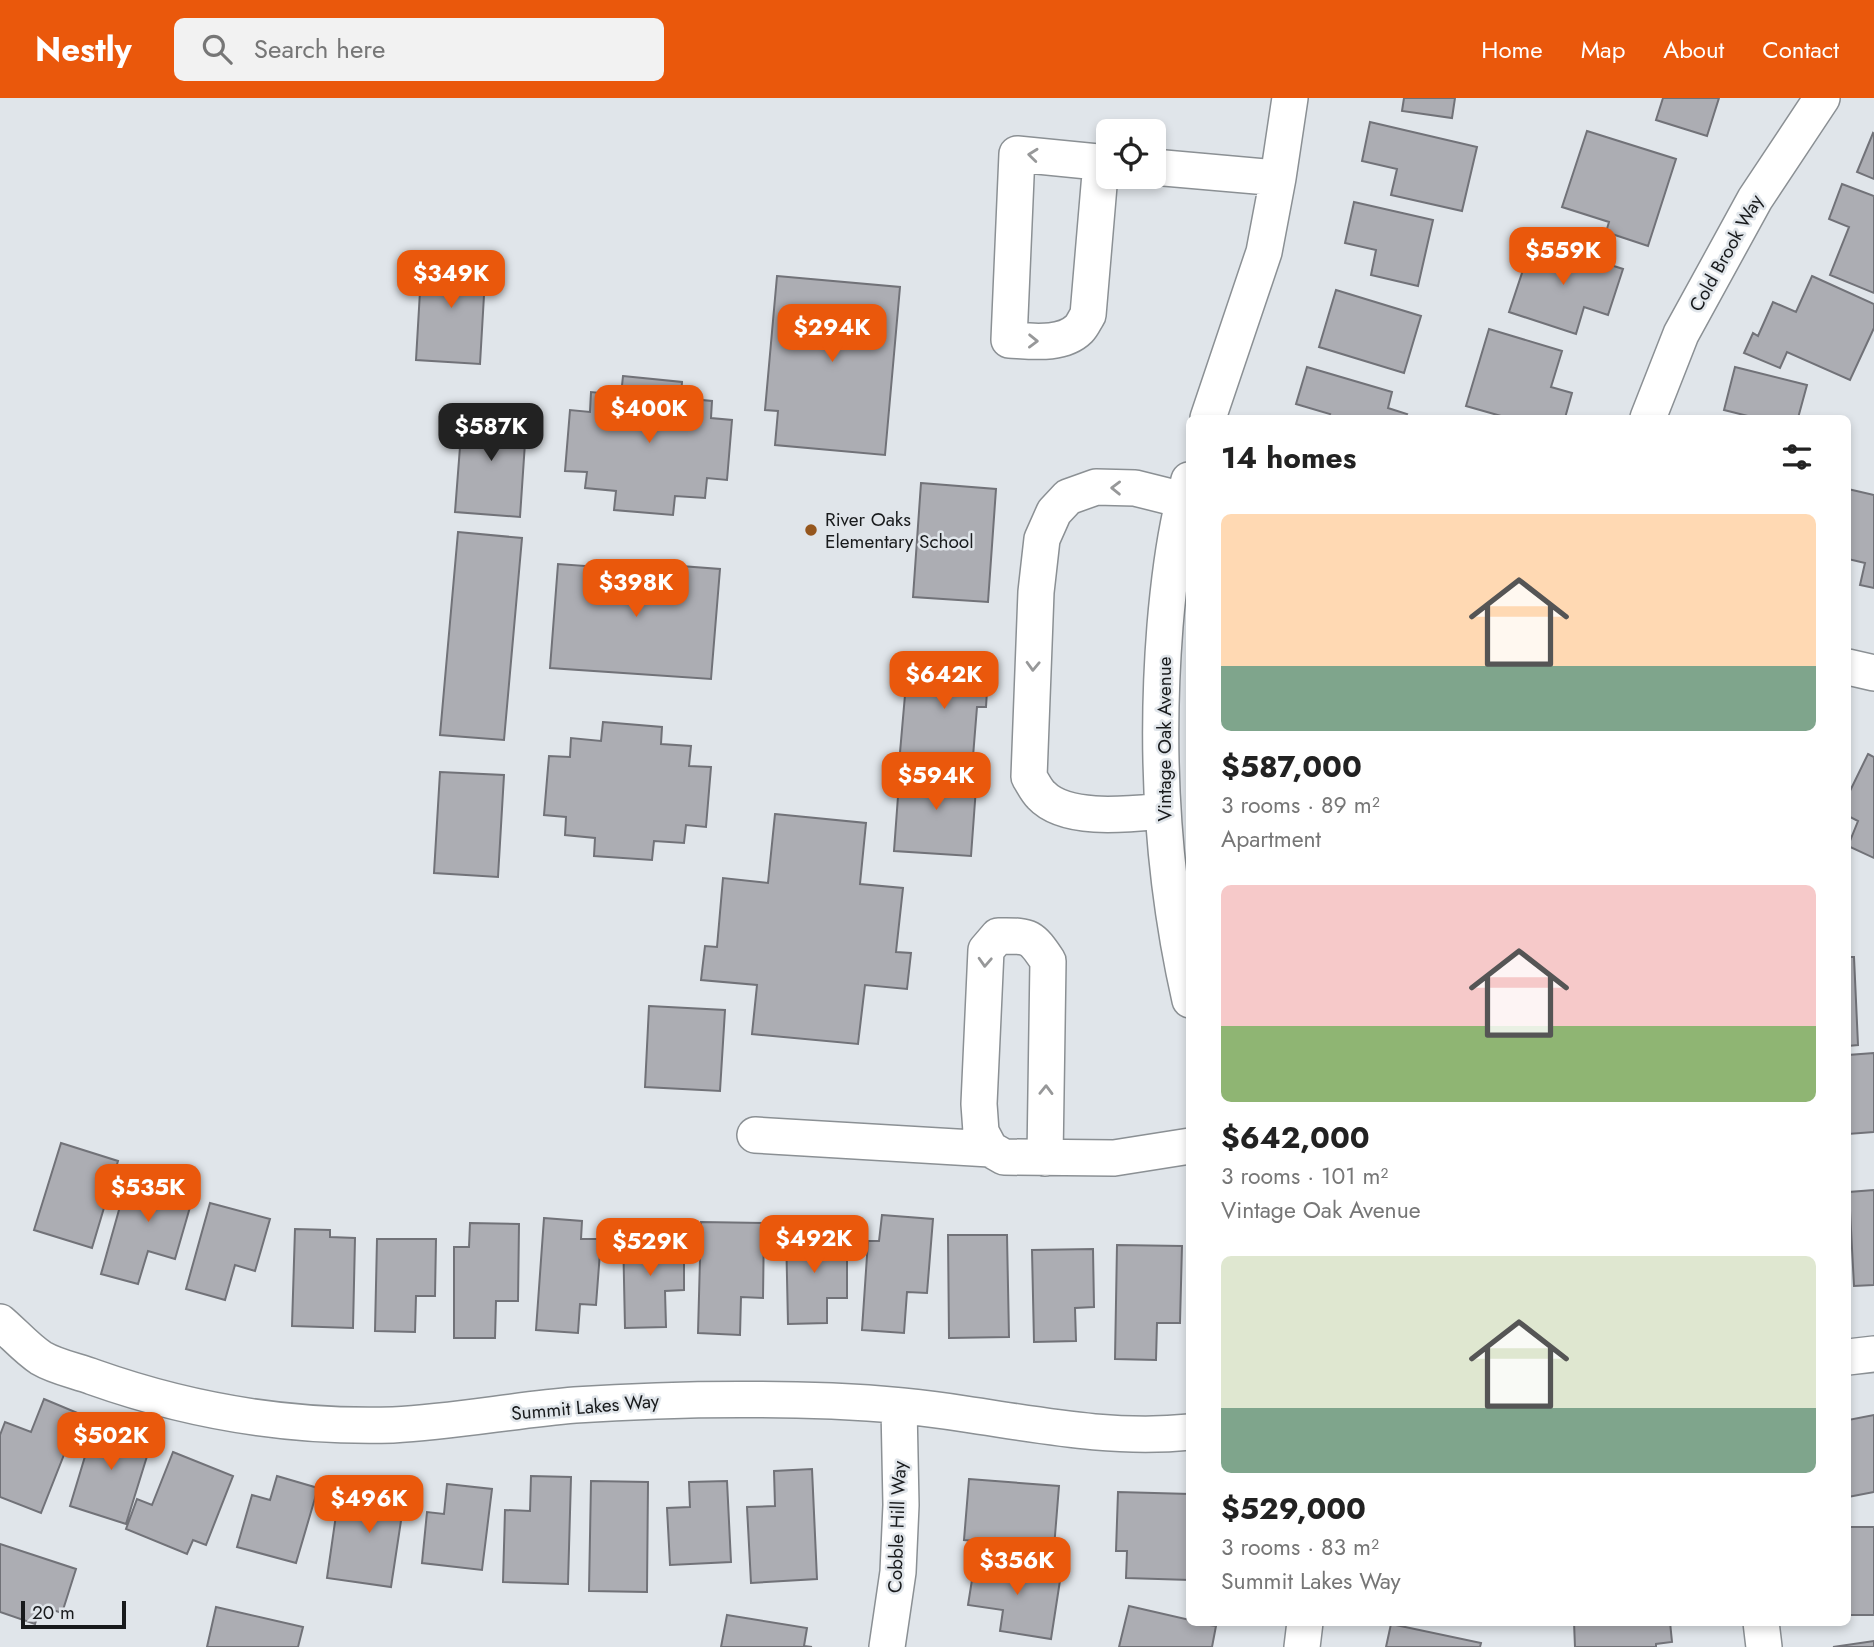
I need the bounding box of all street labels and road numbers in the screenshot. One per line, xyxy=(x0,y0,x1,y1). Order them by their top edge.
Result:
street label: Cold Brook Way xyxy=(1683,189,1770,317)
street label: Vintage Oak Avenue xyxy=(1151,656,1178,821)
street label: Summit Lakes Way xyxy=(510,1387,661,1427)
street label: Cobble Hill Way xyxy=(881,1460,913,1594)

